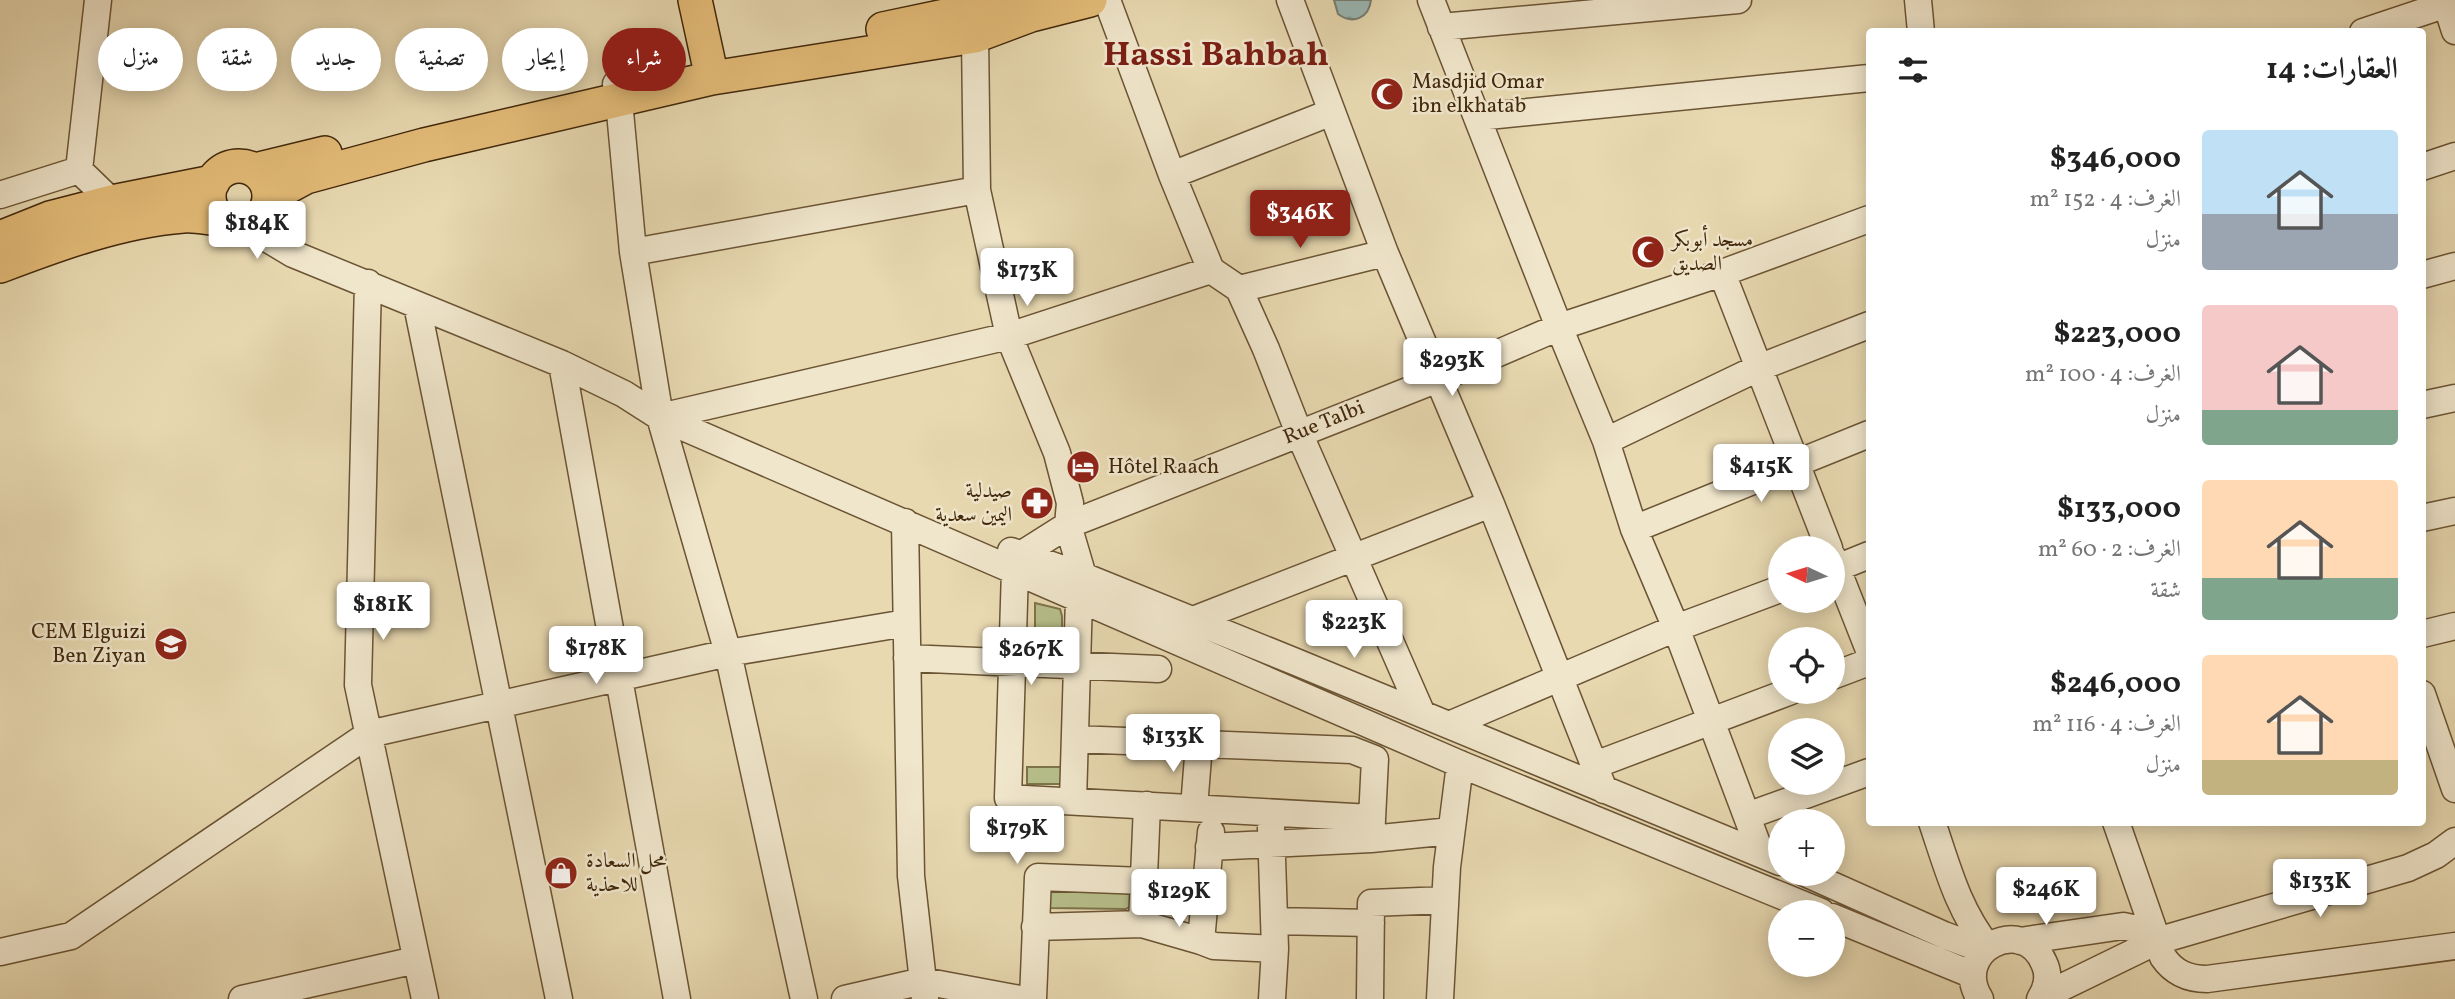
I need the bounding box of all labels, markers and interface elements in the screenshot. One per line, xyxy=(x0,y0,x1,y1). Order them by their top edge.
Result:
chip: منزل xyxy=(98,28,183,91)
chip: شقة xyxy=(197,28,277,91)
chip: جديد xyxy=(291,28,381,91)
chip: تصفية xyxy=(395,28,488,91)
chip: إيجار xyxy=(502,28,588,91)
chip: شراء xyxy=(602,28,686,91)
district label: Hassi Bahbah xyxy=(1103,32,1329,80)
text: العقارات: 14 xyxy=(2266,49,2398,91)
icon: filters xyxy=(1894,51,1932,89)
place label: Masdjid Omar ibn elkhatab xyxy=(1412,68,1545,121)
mosque icon: Masdjid Omar ibn elkhatab xyxy=(1368,75,1406,113)
text: $346,000 xyxy=(2050,138,2181,180)
icon: home xyxy=(2258,158,2342,242)
text: الغرف: 4 · 152 m² xyxy=(2030,184,2181,216)
pin: $346K xyxy=(1251,190,1349,250)
text: $346K xyxy=(1266,197,1334,229)
pin: $184K xyxy=(208,202,306,261)
text: $184K xyxy=(225,208,289,240)
place label: مسجد أبوبكر الصديق xyxy=(1670,224,1753,279)
text: منزل xyxy=(2146,225,2181,257)
mosque icon: مسجد أبوبكر الصديق xyxy=(1629,233,1667,271)
pin: $173K xyxy=(978,248,1076,308)
text: $173K xyxy=(996,255,1058,287)
text: $223,000 xyxy=(2054,313,2181,355)
icon: home xyxy=(2258,333,2342,417)
pin: $293K xyxy=(1403,338,1501,398)
text: $293K xyxy=(1419,345,1485,377)
text: الغرف: 4 · 100 m² xyxy=(2025,359,2181,391)
street label: Rue Talbi xyxy=(1279,394,1369,452)
text: منزل xyxy=(2146,400,2181,432)
pin: $415K xyxy=(1712,444,1810,504)
hotel icon: Hôtel Raach xyxy=(1064,448,1102,486)
text: $415K xyxy=(1729,451,1793,483)
place label: Hôtel Raach xyxy=(1108,453,1219,482)
place label: صيدلية اليمين سعدية xyxy=(935,477,1012,530)
pharmacy icon: صيدلية اليمين سعدية xyxy=(1018,484,1056,522)
text: $133,000 xyxy=(2057,488,2181,530)
icon: home xyxy=(2258,508,2342,592)
text: الغرف: 2 · 60 m² xyxy=(2038,534,2181,566)
north arrow xyxy=(1768,536,1844,612)
map controls xyxy=(1768,536,1845,977)
text: شقة xyxy=(2151,575,2181,607)
pin: $181K xyxy=(334,582,432,642)
text: $181K xyxy=(353,589,413,621)
pin: $223K xyxy=(1305,600,1403,660)
text: $223K xyxy=(1322,607,1386,639)
place label: CEM Elguizi Ben Ziyan xyxy=(31,618,146,671)
school or university icon: CEM Elguizi Ben Ziyan xyxy=(152,625,190,663)
pin: $178K xyxy=(547,626,645,686)
button: locate xyxy=(1768,627,1845,704)
pin: $267K xyxy=(982,628,1080,687)
text: $178K xyxy=(565,633,627,665)
text: $267K xyxy=(998,634,1064,666)
text: $246,000 xyxy=(2050,663,2181,705)
icon: home xyxy=(2258,683,2342,767)
text: الغرف: 4 · 116 m² xyxy=(2033,709,2181,741)
pin: $133K xyxy=(1124,714,1222,774)
button: layers xyxy=(1768,718,1845,795)
text: $133K xyxy=(1142,721,1204,753)
text: منزل xyxy=(2146,750,2181,782)
pin: $179K xyxy=(968,806,1066,866)
button: + xyxy=(1768,809,1845,886)
text: $179K xyxy=(986,813,1048,845)
place label: محل السعادة للاحذية xyxy=(586,847,667,900)
shop icon: محل السعادة للاحذية xyxy=(542,854,580,892)
pin: $133K xyxy=(2271,860,2369,919)
text: $133K xyxy=(2289,866,2351,898)
pin: $246K xyxy=(1997,867,2095,927)
pin: $129K xyxy=(1130,870,1228,929)
text: $246K xyxy=(2012,874,2080,906)
text: $129K xyxy=(1147,876,1211,908)
button: − xyxy=(1768,900,1845,977)

